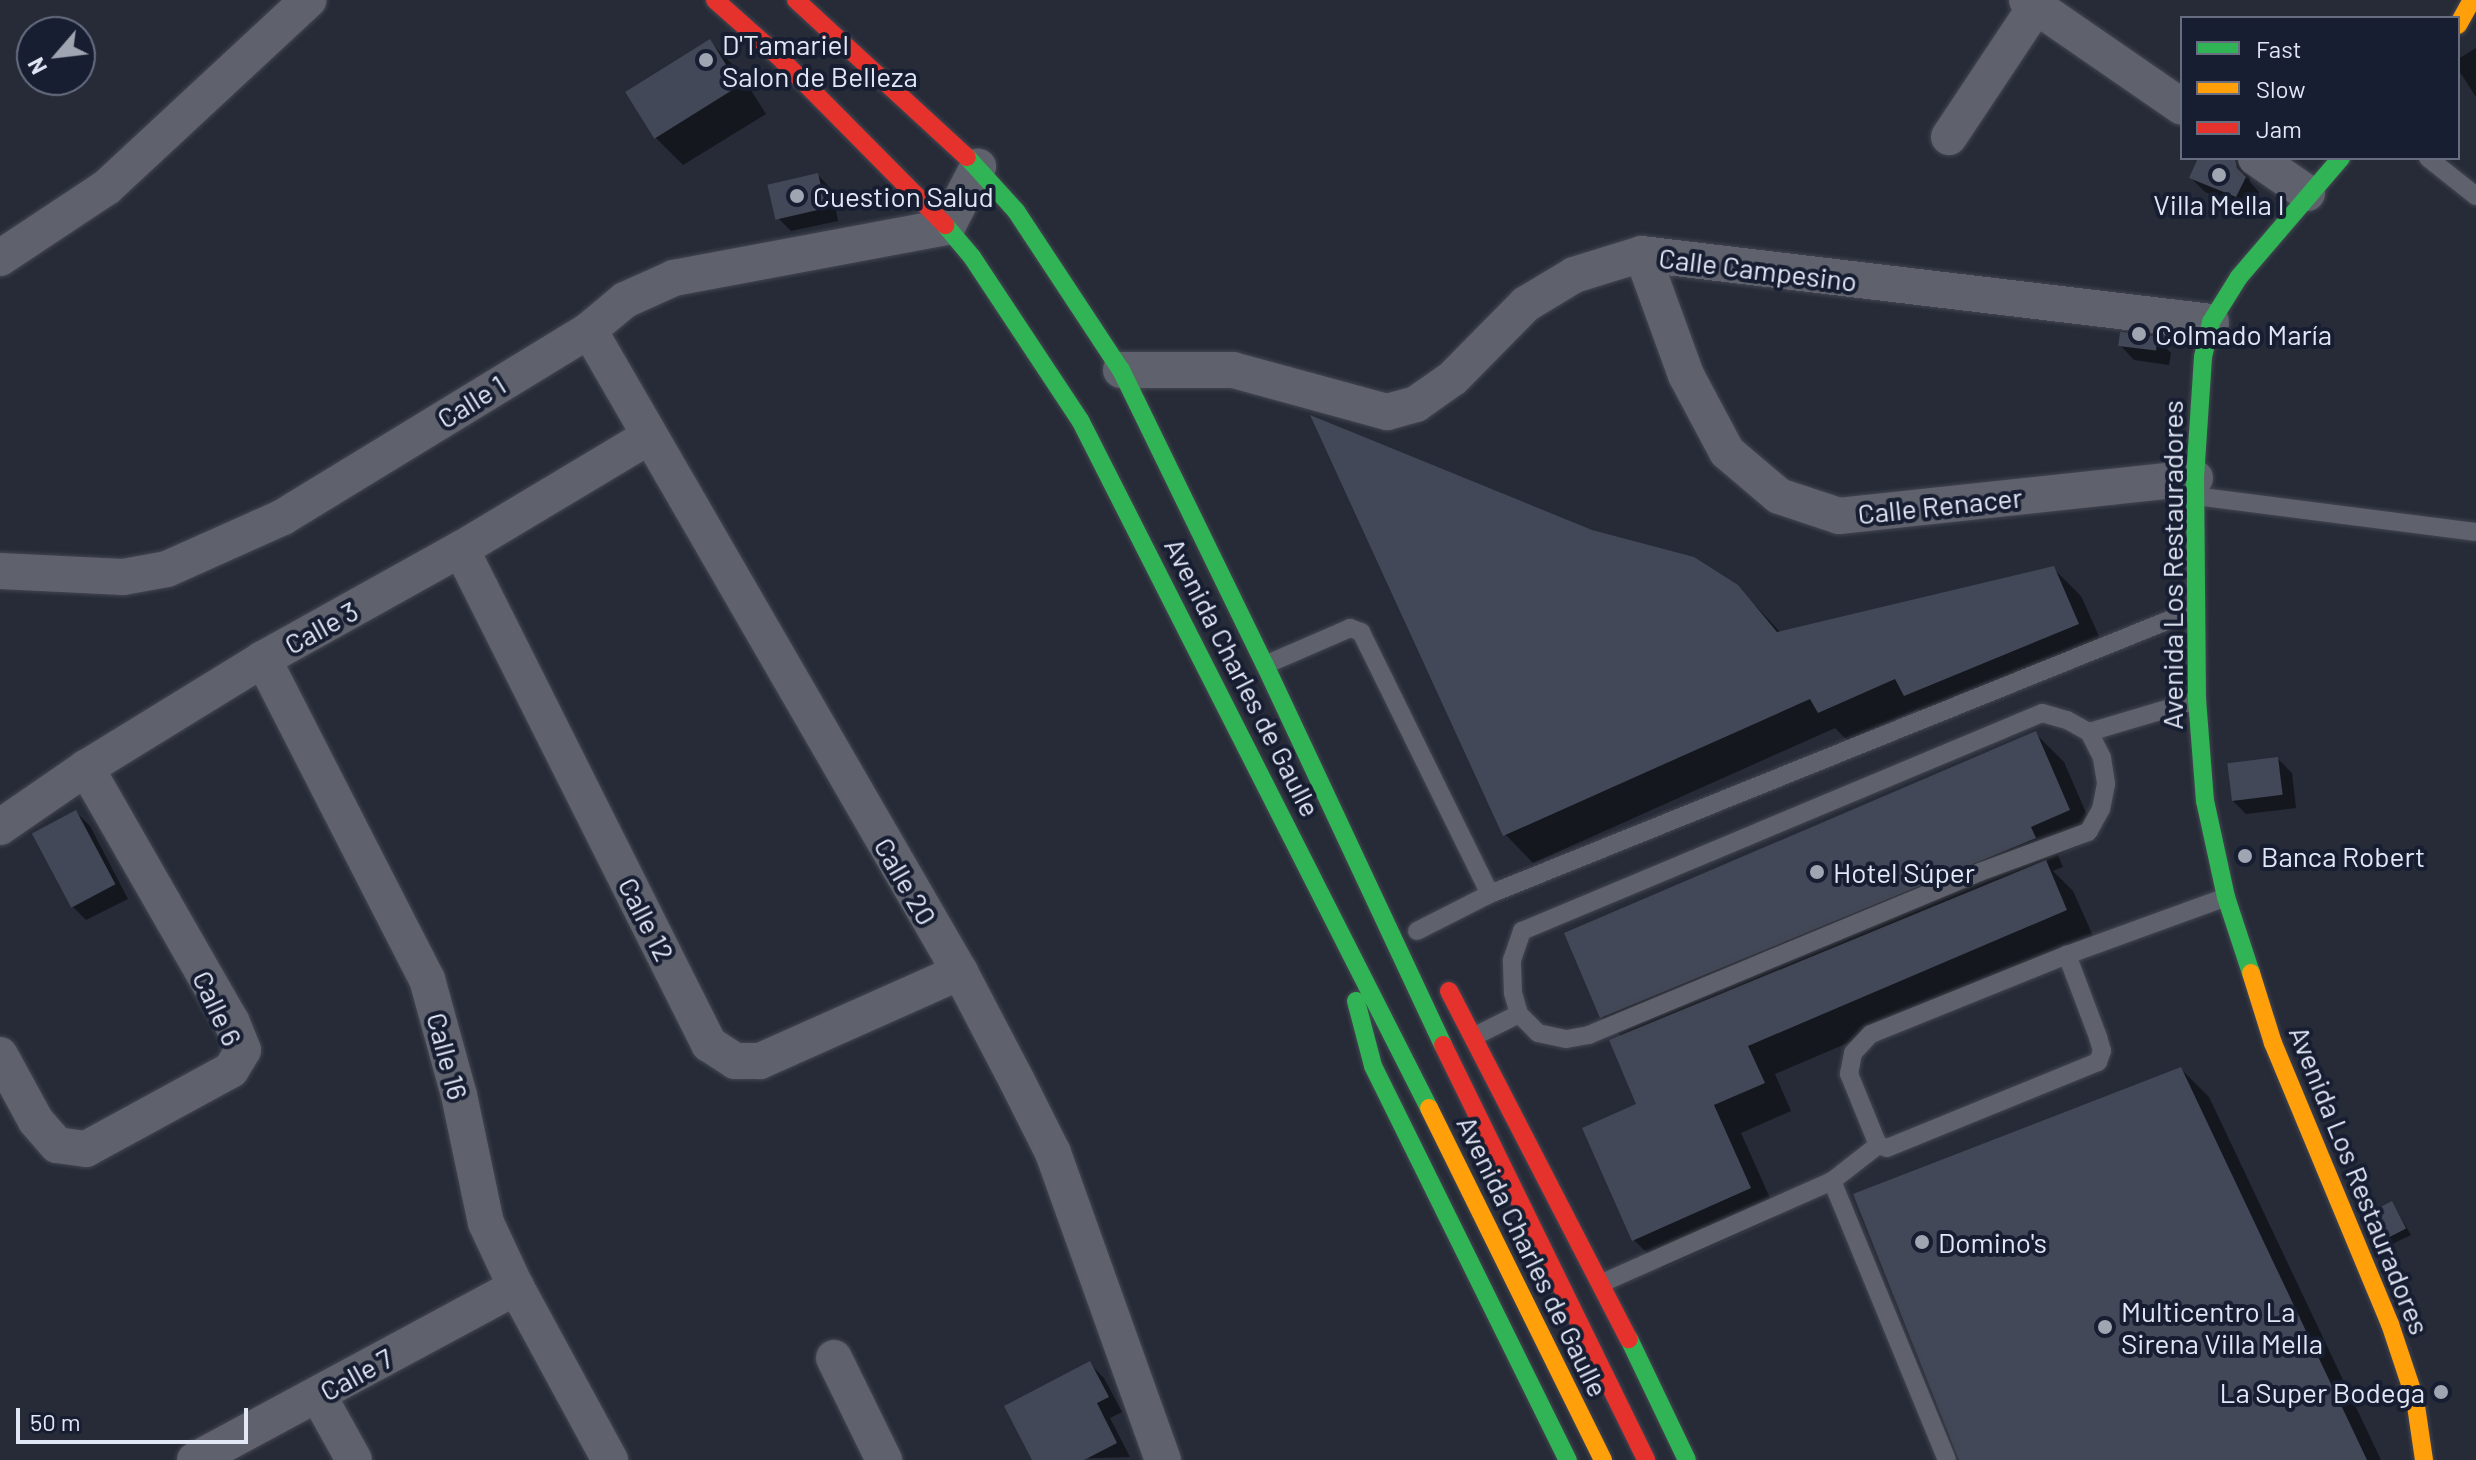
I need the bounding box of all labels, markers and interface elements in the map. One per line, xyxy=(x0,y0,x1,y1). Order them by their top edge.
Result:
north arrow xyxy=(16,16,96,96)
legend xyxy=(2180,16,2460,160)
place label: D'Tamariel Salon de Belleza xyxy=(722,27,918,93)
text: Fast xyxy=(2256,34,2301,63)
marker: D'Tamariel Salon de Belleza xyxy=(697,51,715,69)
text: N xyxy=(22,54,51,79)
text: Slow xyxy=(2256,74,2305,103)
text: Jam xyxy=(2256,114,2302,143)
marker: Villa Mella I xyxy=(2210,166,2228,184)
place label: Cuestion Salud xyxy=(813,179,994,213)
marker: Cuestion Salud xyxy=(788,187,806,205)
place label: Villa Mella I xyxy=(2153,187,2285,221)
street label: Calle Campesino xyxy=(1657,240,1859,298)
place label: Colmado María xyxy=(2155,317,2332,351)
marker: Colmado María xyxy=(2130,325,2148,343)
street label: Calle 1 xyxy=(431,367,511,435)
street label: Avenida Los Restauradores xyxy=(2155,400,2189,730)
street label: Calle Renacer xyxy=(1856,480,2024,530)
street label: Avenida Charles de Gaulle xyxy=(1158,532,1328,822)
street label: Calle 3 xyxy=(278,593,364,661)
street label: Calle 20 xyxy=(868,831,944,931)
place label: Banca Robert xyxy=(2261,839,2425,873)
marker: Banca Robert xyxy=(2236,847,2254,865)
place label: Hotel Súper xyxy=(1833,855,1975,889)
marker: Hotel Súper xyxy=(1808,863,1826,881)
street label: Calle 12 xyxy=(612,872,682,966)
street label: Calle 6 xyxy=(186,965,250,1051)
street label: Calle 16 xyxy=(420,1009,476,1103)
street label: Avenida Los Restauradores xyxy=(2283,1021,2437,1339)
street label: Avenida Charles de Gaulle xyxy=(1450,1110,1616,1402)
place label: Domino's xyxy=(1938,1225,2047,1259)
marker: Domino's xyxy=(1913,1233,1931,1251)
place label: Multicentro La Sirena Villa Mella xyxy=(2121,1294,2323,1360)
marker: Multicentro La Sirena Villa Mella xyxy=(2096,1318,2114,1336)
street label: Calle 7 xyxy=(314,1340,398,1408)
place label: La Super Bodega xyxy=(2220,1375,2425,1409)
marker: La Super Bodega xyxy=(2432,1383,2450,1401)
scale bar xyxy=(20,1392,252,1442)
text: 50 m xyxy=(30,1407,81,1436)

